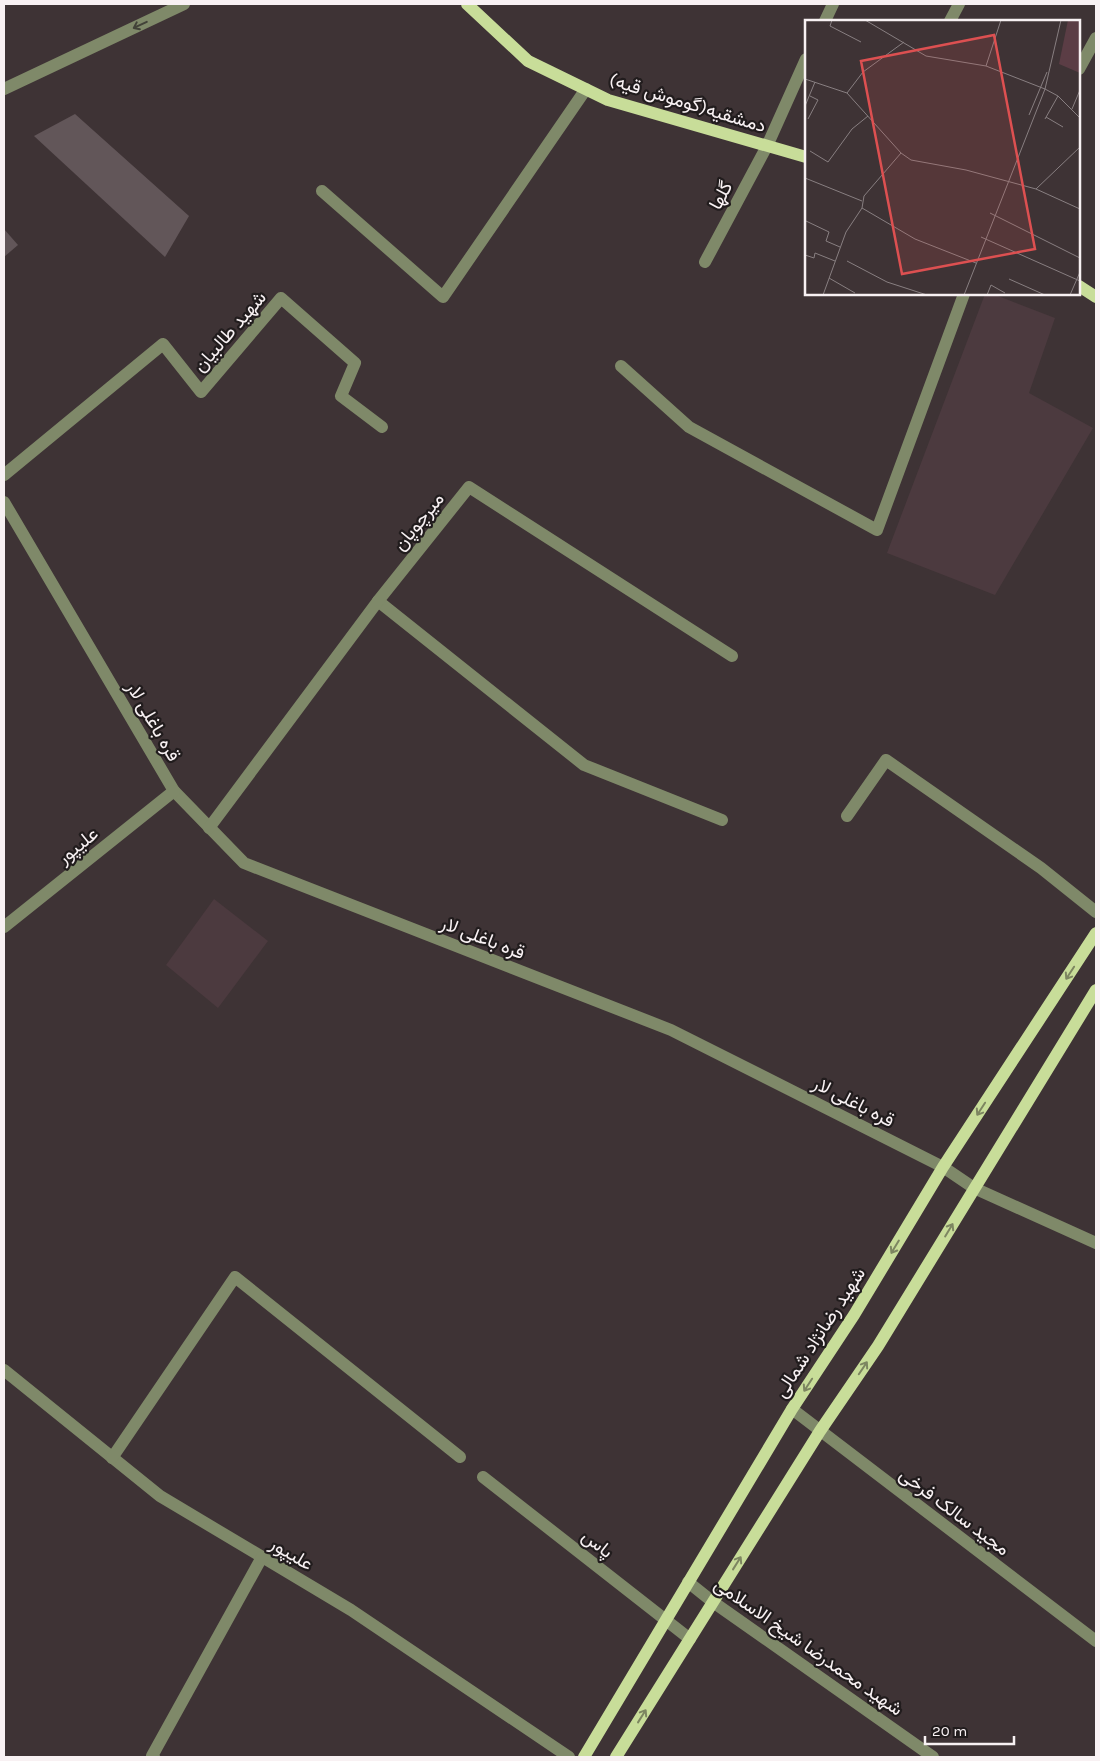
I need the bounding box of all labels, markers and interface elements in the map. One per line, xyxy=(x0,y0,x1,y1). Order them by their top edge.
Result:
one-way arrow xyxy=(133,20,148,30)
inset map xyxy=(805,20,1080,295)
street label: دمشقیه(گوموش قیه) xyxy=(607,69,769,137)
street label: گلها xyxy=(704,178,737,213)
street label: شهید طالبیان xyxy=(189,287,271,377)
street label: میرچوپان xyxy=(389,488,450,556)
street label: قره باغلی لار xyxy=(121,677,185,765)
street label: علیپور xyxy=(52,823,104,871)
street label: قره باغلی لار xyxy=(436,911,528,964)
one-way arrow xyxy=(1064,966,1074,980)
street label: قره باغلی لار xyxy=(808,1072,898,1132)
one-way arrow xyxy=(976,1102,986,1116)
one-way arrow xyxy=(944,1223,954,1237)
one-way arrow xyxy=(889,1240,899,1254)
street label: شهید رضانژاد شمالی xyxy=(770,1263,870,1402)
one-way arrow xyxy=(858,1361,868,1375)
one-way arrow xyxy=(803,1377,813,1391)
street label: مجید سالک فرخی xyxy=(895,1463,1014,1560)
street label: پاس xyxy=(576,1525,617,1564)
street label: علیپور xyxy=(264,1532,317,1577)
one-way arrow xyxy=(733,1557,743,1571)
street label: شهید محمدرضا شیخ الاسلامی xyxy=(709,1573,907,1722)
one-way arrow xyxy=(636,1709,647,1723)
scale bar xyxy=(925,1714,1014,1746)
text: 20 m xyxy=(932,1722,967,1740)

